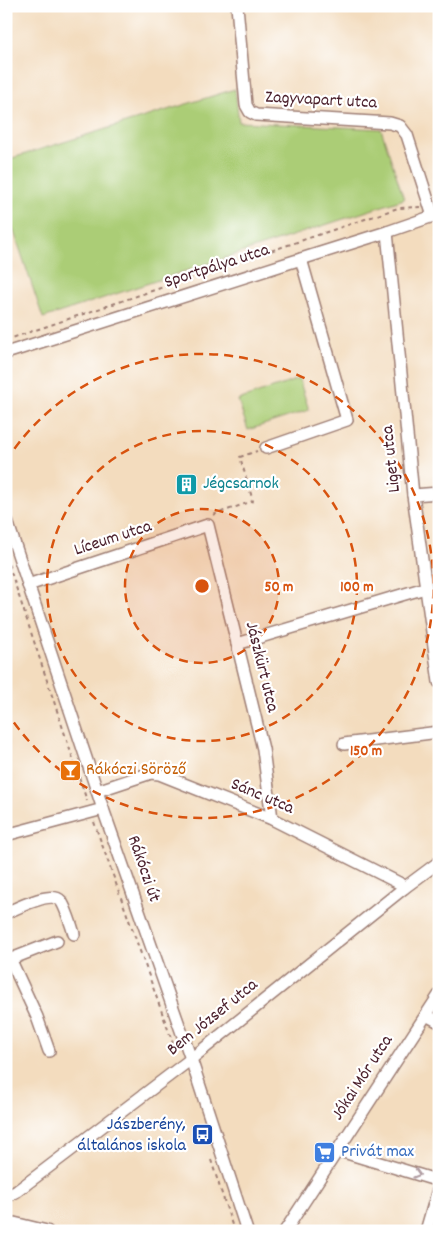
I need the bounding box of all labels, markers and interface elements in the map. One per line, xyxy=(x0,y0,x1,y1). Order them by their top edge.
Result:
street label: Zagyvapart utca xyxy=(265,86,378,116)
street label: Sportpálya utca xyxy=(161,238,273,296)
street label: Liget utca xyxy=(376,424,408,494)
building icon: Jégcsarnok xyxy=(175,472,199,496)
place label: Jégcsarnok xyxy=(203,472,279,497)
street label: Líceum utca xyxy=(71,515,156,563)
centre of rings xyxy=(193,577,211,595)
text: 50 m xyxy=(265,577,293,599)
text: 100 m xyxy=(340,577,374,599)
street label: Jászkürt utca xyxy=(238,619,284,715)
text: 150 m xyxy=(350,741,382,763)
bar icon: Rákóczi Söröző xyxy=(58,758,82,782)
place label: Rákóczi Söröző xyxy=(86,758,187,783)
street label: Sánc utca xyxy=(226,772,298,822)
street label: Rákóczi út xyxy=(120,832,166,906)
street label: Bem József utca xyxy=(162,973,264,1062)
street label: Jókai Mór utca xyxy=(326,1030,400,1126)
place label: Jászberény, általános iskola xyxy=(77,1113,187,1159)
bus stop icon: Jászberény, általános iskola xyxy=(190,1123,214,1147)
supermarket icon: Privát max xyxy=(313,1140,337,1164)
place label: Privát max xyxy=(341,1140,414,1165)
one-way arrow xyxy=(412,1169,421,1179)

